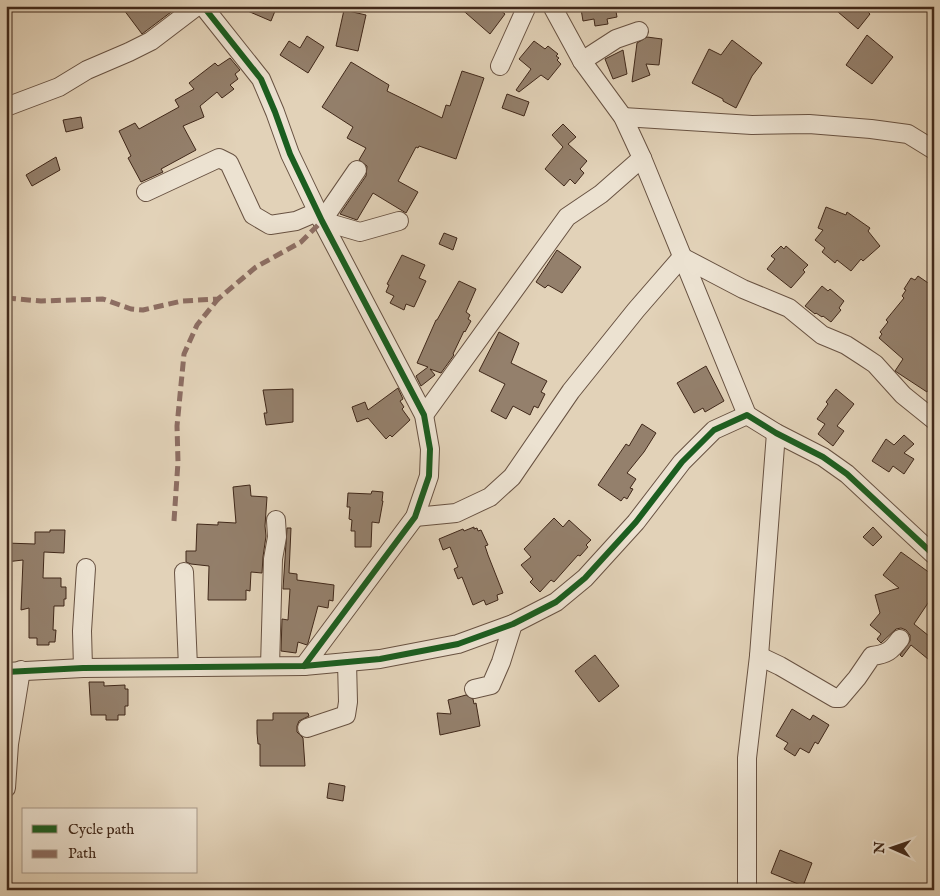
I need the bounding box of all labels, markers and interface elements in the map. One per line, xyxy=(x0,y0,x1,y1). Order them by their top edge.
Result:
legend xyxy=(22,808,198,874)
text: Cycle path xyxy=(68,820,134,839)
north arrow xyxy=(868,824,918,874)
text: N xyxy=(871,841,889,855)
text: Path xyxy=(68,844,96,863)

